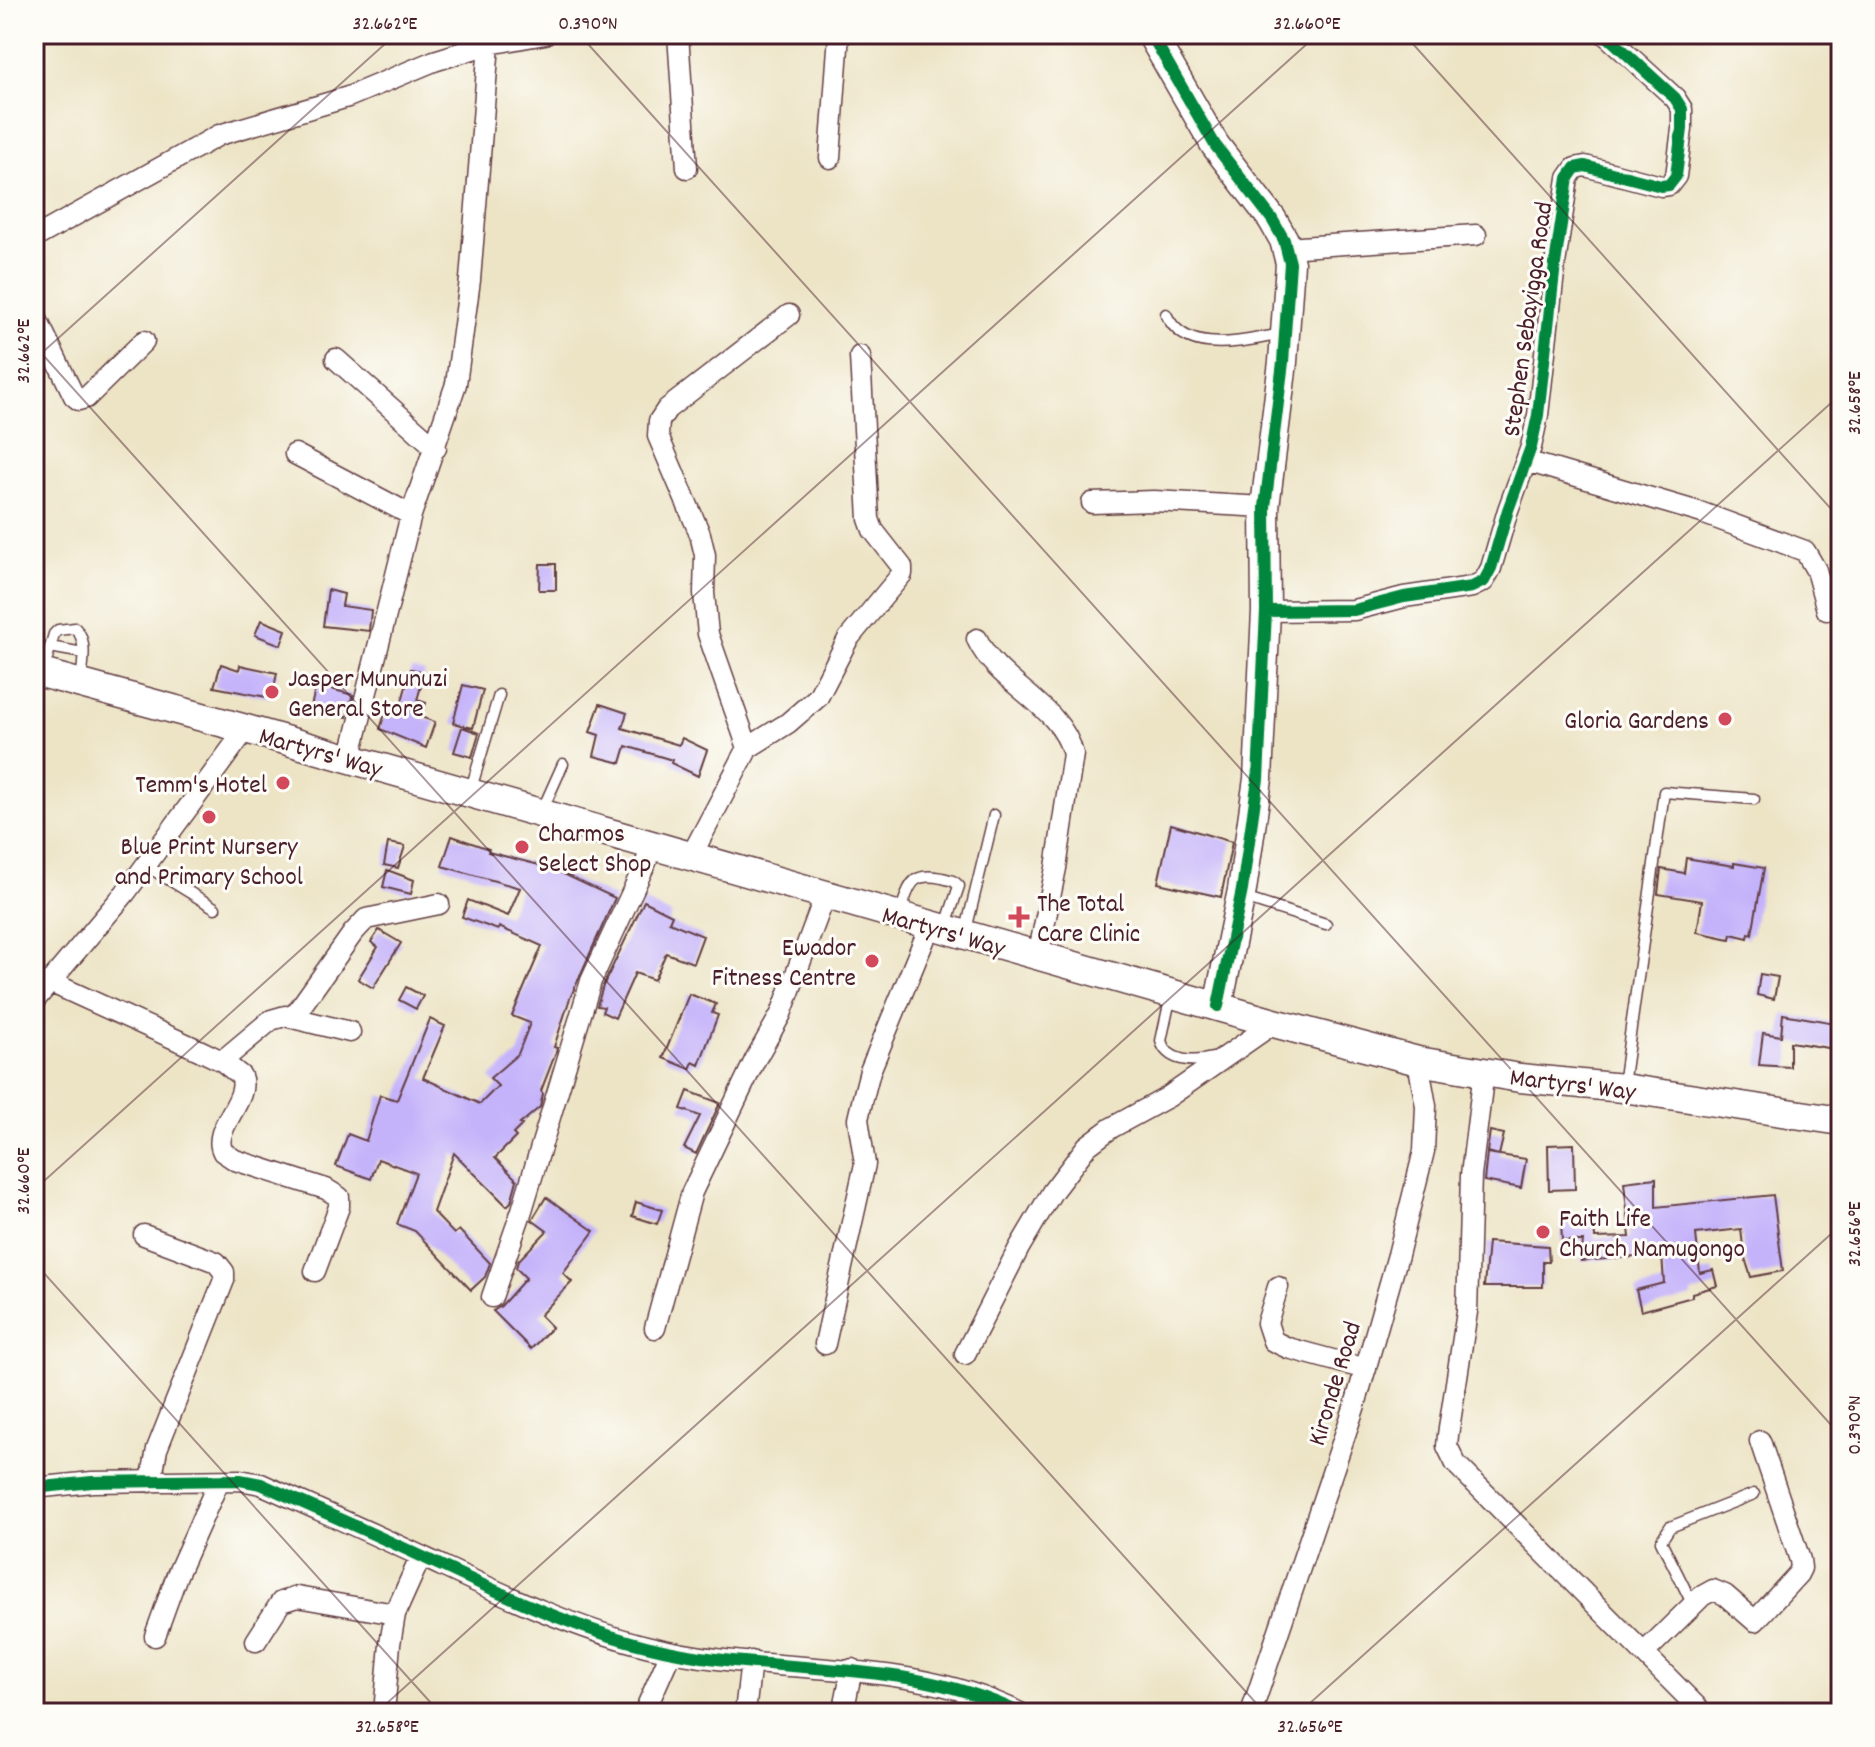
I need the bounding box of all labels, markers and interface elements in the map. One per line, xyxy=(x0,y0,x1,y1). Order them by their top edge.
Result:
text: 32.662°E xyxy=(353,11,417,39)
text: 0.390°N xyxy=(558,11,618,39)
text: 32.660°E xyxy=(1274,11,1340,39)
street label: Stephen Sebayigga Road xyxy=(1495,200,1564,439)
text: 32.662°E xyxy=(11,319,39,383)
text: 32.658°E xyxy=(1842,371,1870,435)
place label: Jasper Mununuzi General Store xyxy=(288,662,447,729)
marker: Jasper Mununuzi General Store xyxy=(263,683,281,701)
place label: Gloria Gardens xyxy=(1564,704,1709,741)
marker: Gloria Gardens xyxy=(1716,710,1734,728)
street label: Martyrs' Way xyxy=(254,719,386,790)
place label: Temm's Hotel xyxy=(135,768,267,805)
marker: Temm's Hotel xyxy=(274,774,292,792)
marker: Blue Print Nursery and Primary School xyxy=(200,808,218,826)
place label: Charmos Select Shop xyxy=(538,817,651,884)
place label: Blue Print Nursery and Primary School xyxy=(115,830,303,897)
marker: Charmos Select Shop xyxy=(513,838,531,856)
place label: The Total Care Clinic xyxy=(1037,887,1140,954)
street label: Martyrs' Way xyxy=(877,898,1009,969)
marker: The Total Care Clinic xyxy=(1008,906,1030,928)
place label: Ewador Fitness Centre xyxy=(712,931,856,998)
marker: Ewador Fitness Centre xyxy=(863,952,881,970)
street label: Martyrs' Way xyxy=(1508,1060,1638,1113)
text: 32.660°E xyxy=(11,1148,39,1214)
text: 32.656°E xyxy=(1842,1201,1870,1267)
place label: Faith Life Church Namugongo xyxy=(1559,1202,1745,1269)
marker: Faith Life Church Namugongo xyxy=(1534,1223,1552,1241)
street label: Kironde Road xyxy=(1300,1317,1373,1451)
text: 0.390°N xyxy=(1842,1395,1870,1455)
text: 32.658°E xyxy=(355,1714,419,1742)
text: 32.656°E xyxy=(1277,1714,1343,1742)

